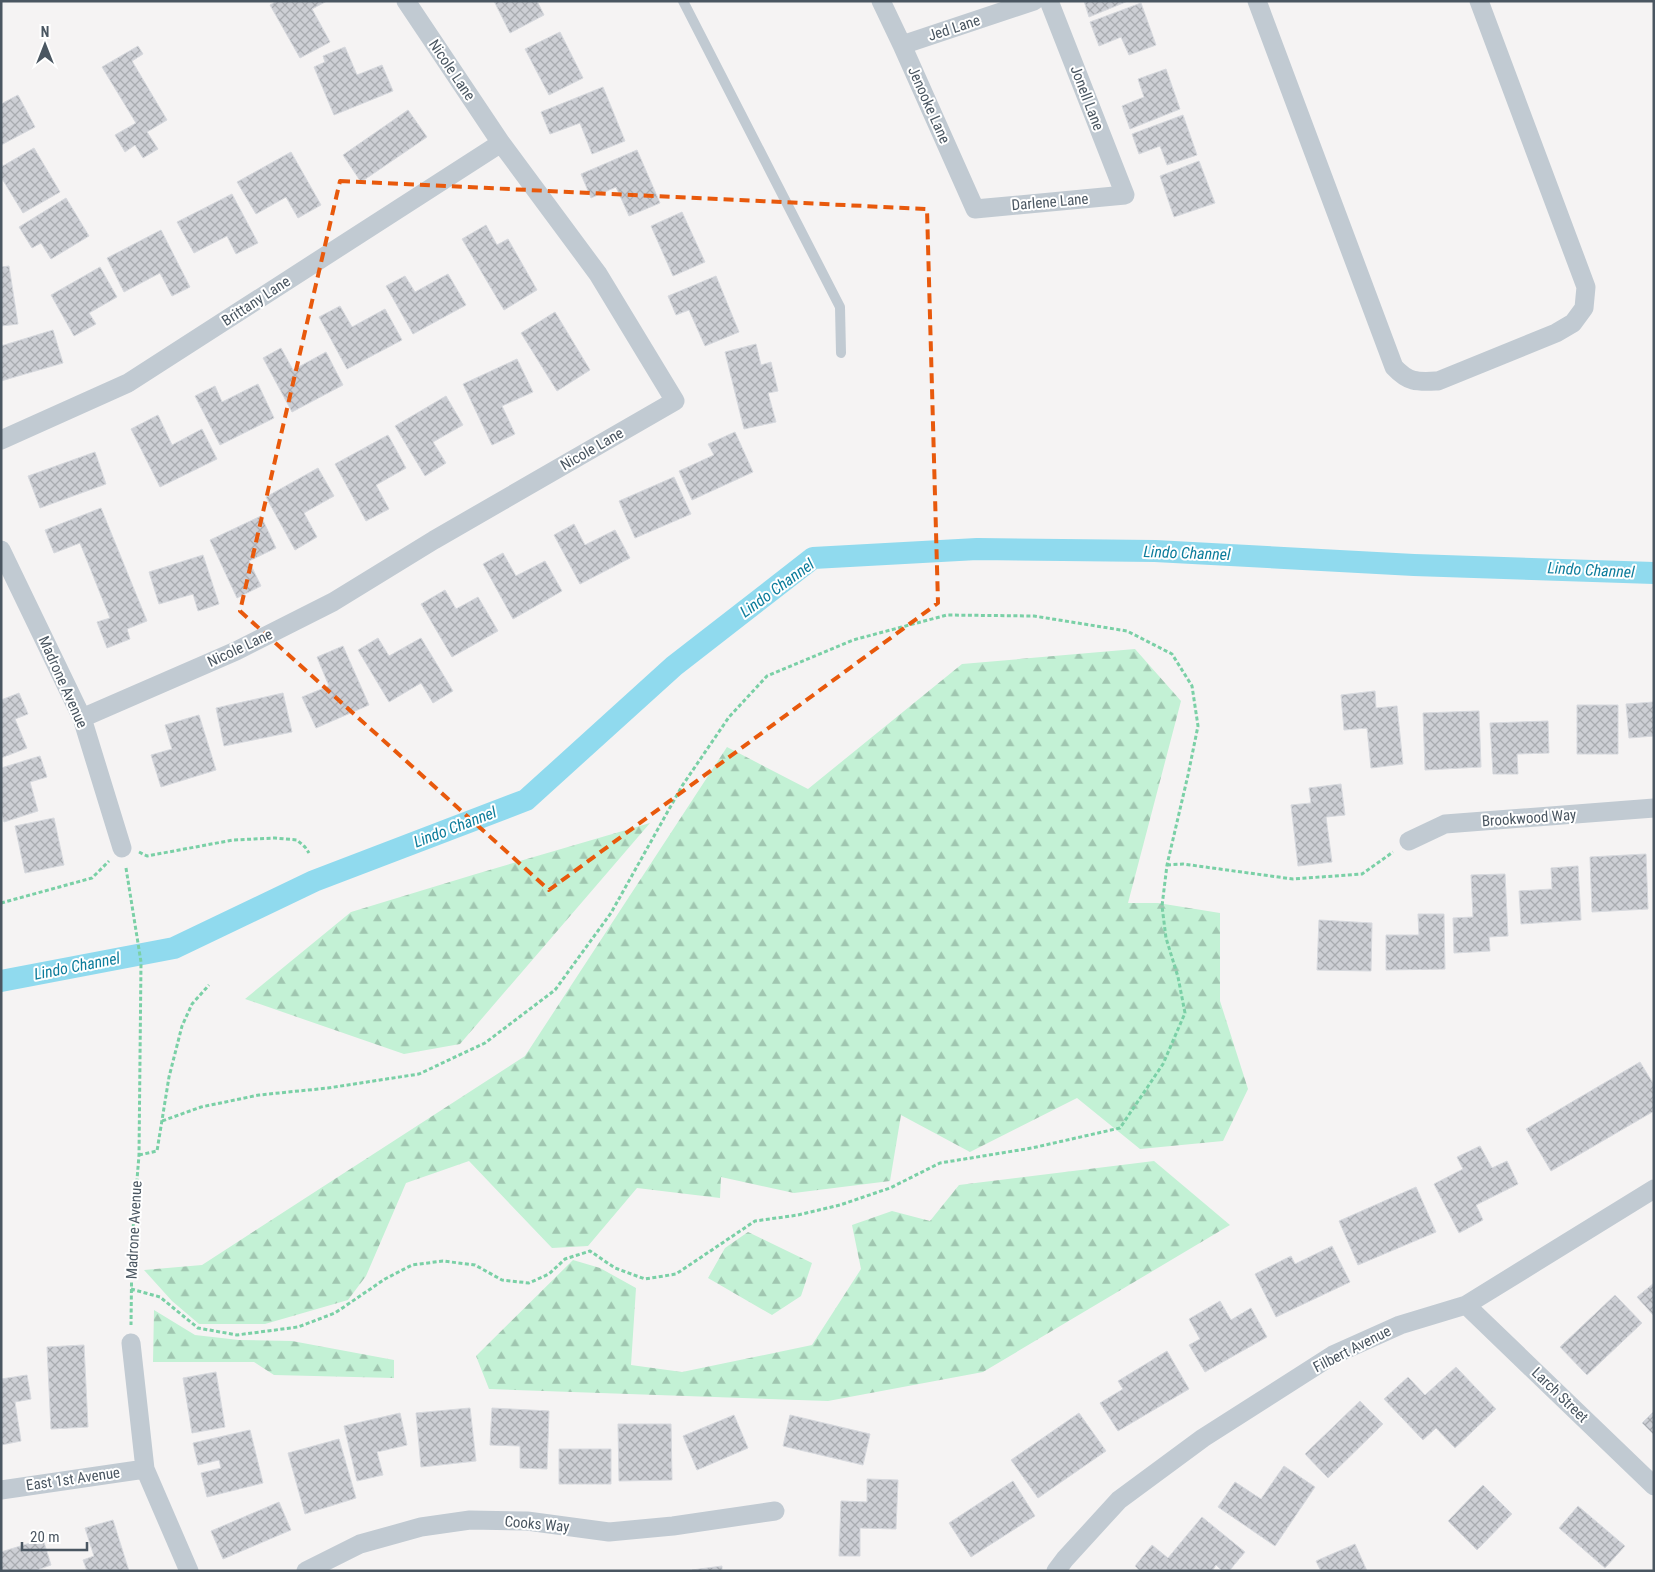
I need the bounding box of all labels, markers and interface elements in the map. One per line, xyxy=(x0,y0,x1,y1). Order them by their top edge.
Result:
street label: Jed Lane xyxy=(926,11,982,45)
north arrow xyxy=(20,20,70,70)
text: N xyxy=(41,24,49,40)
street label: Nicole Lane xyxy=(425,36,479,104)
street label: Jonell Lane xyxy=(1066,63,1108,133)
street label: Jenooke Lane xyxy=(904,64,954,146)
street label: Darlene Lane xyxy=(1011,190,1089,214)
street label: Brittany Lane xyxy=(218,272,294,330)
street label: Nicole Lane xyxy=(557,424,627,474)
water label: Lindo Channel xyxy=(1143,542,1231,564)
water label: Lindo Channel xyxy=(736,554,818,621)
water label: Lindo Channel xyxy=(1547,558,1635,582)
street label: Nicole Lane xyxy=(205,625,275,671)
street label: Madrone Avenue xyxy=(35,633,91,731)
water label: Lindo Channel xyxy=(411,802,500,851)
street label: Brookwood Way xyxy=(1481,806,1577,830)
water label: Lindo Channel xyxy=(32,948,122,984)
street label: Madrone Avenue xyxy=(122,1180,146,1280)
street label: Filbert Avenue xyxy=(1310,1322,1394,1376)
street label: Larch Street xyxy=(1528,1364,1592,1426)
street label: East 1st Avenue xyxy=(25,1463,121,1495)
street label: Cooks Way xyxy=(504,1512,570,1536)
scale bar xyxy=(22,1520,88,1552)
text: 20 m xyxy=(30,1528,60,1546)

